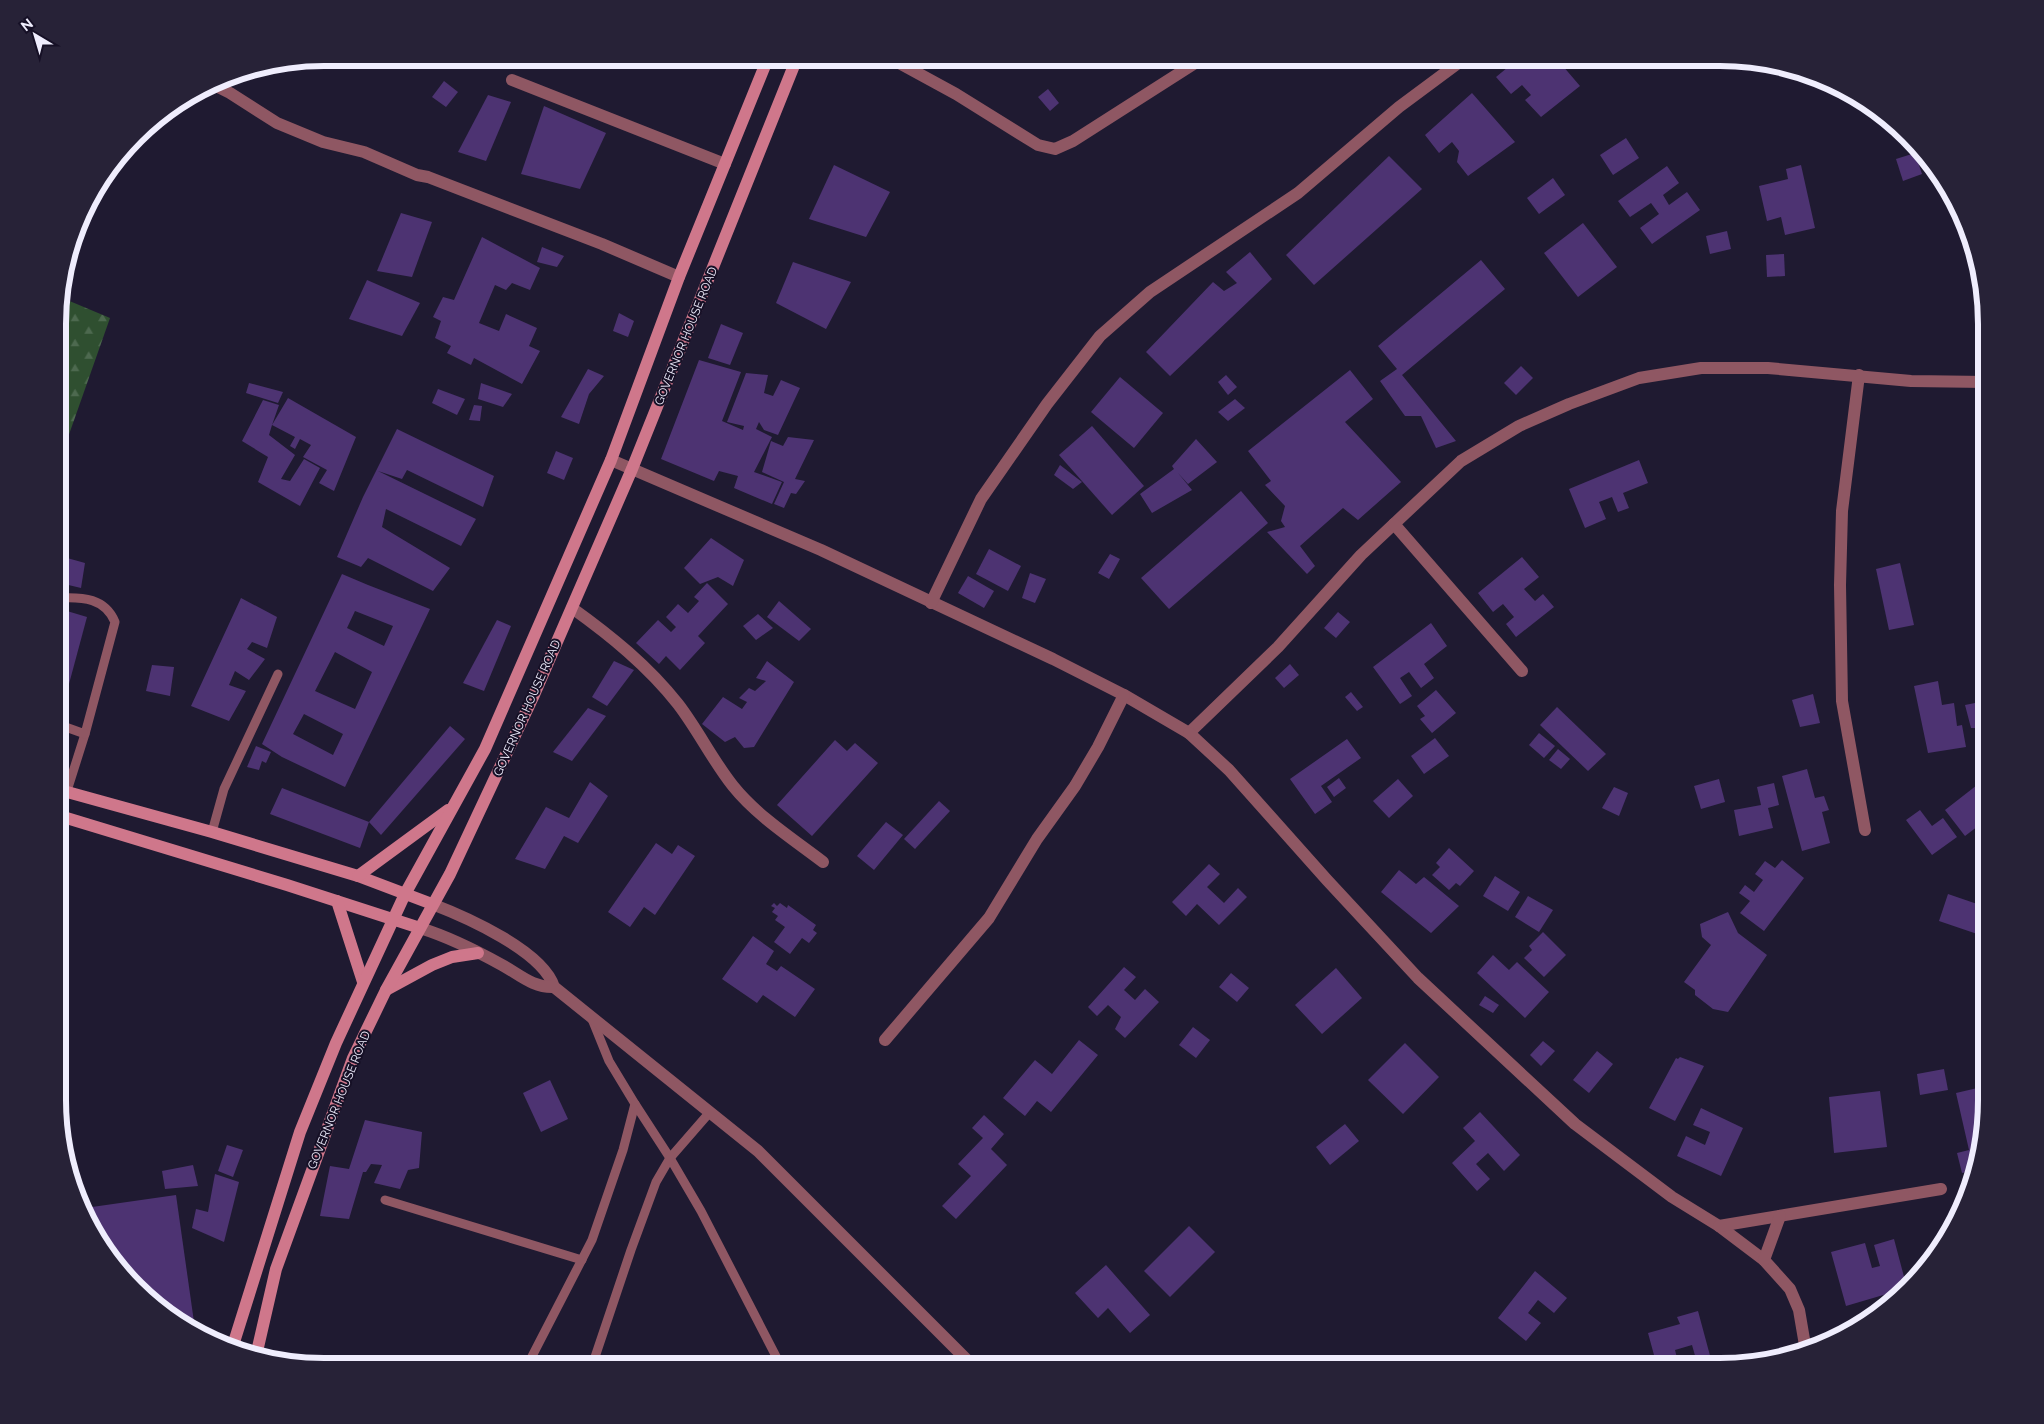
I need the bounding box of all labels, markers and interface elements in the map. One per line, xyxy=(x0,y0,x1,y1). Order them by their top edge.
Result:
north arrow xyxy=(10,10,60,60)
text: N xyxy=(18,15,36,34)
street label: GOVERNOR HOUSE ROAD xyxy=(652,265,720,407)
street label: GOVERNOR HOUSE ROAD xyxy=(491,637,564,778)
street label: GOVERNOR HOUSE ROAD xyxy=(305,1029,373,1171)

